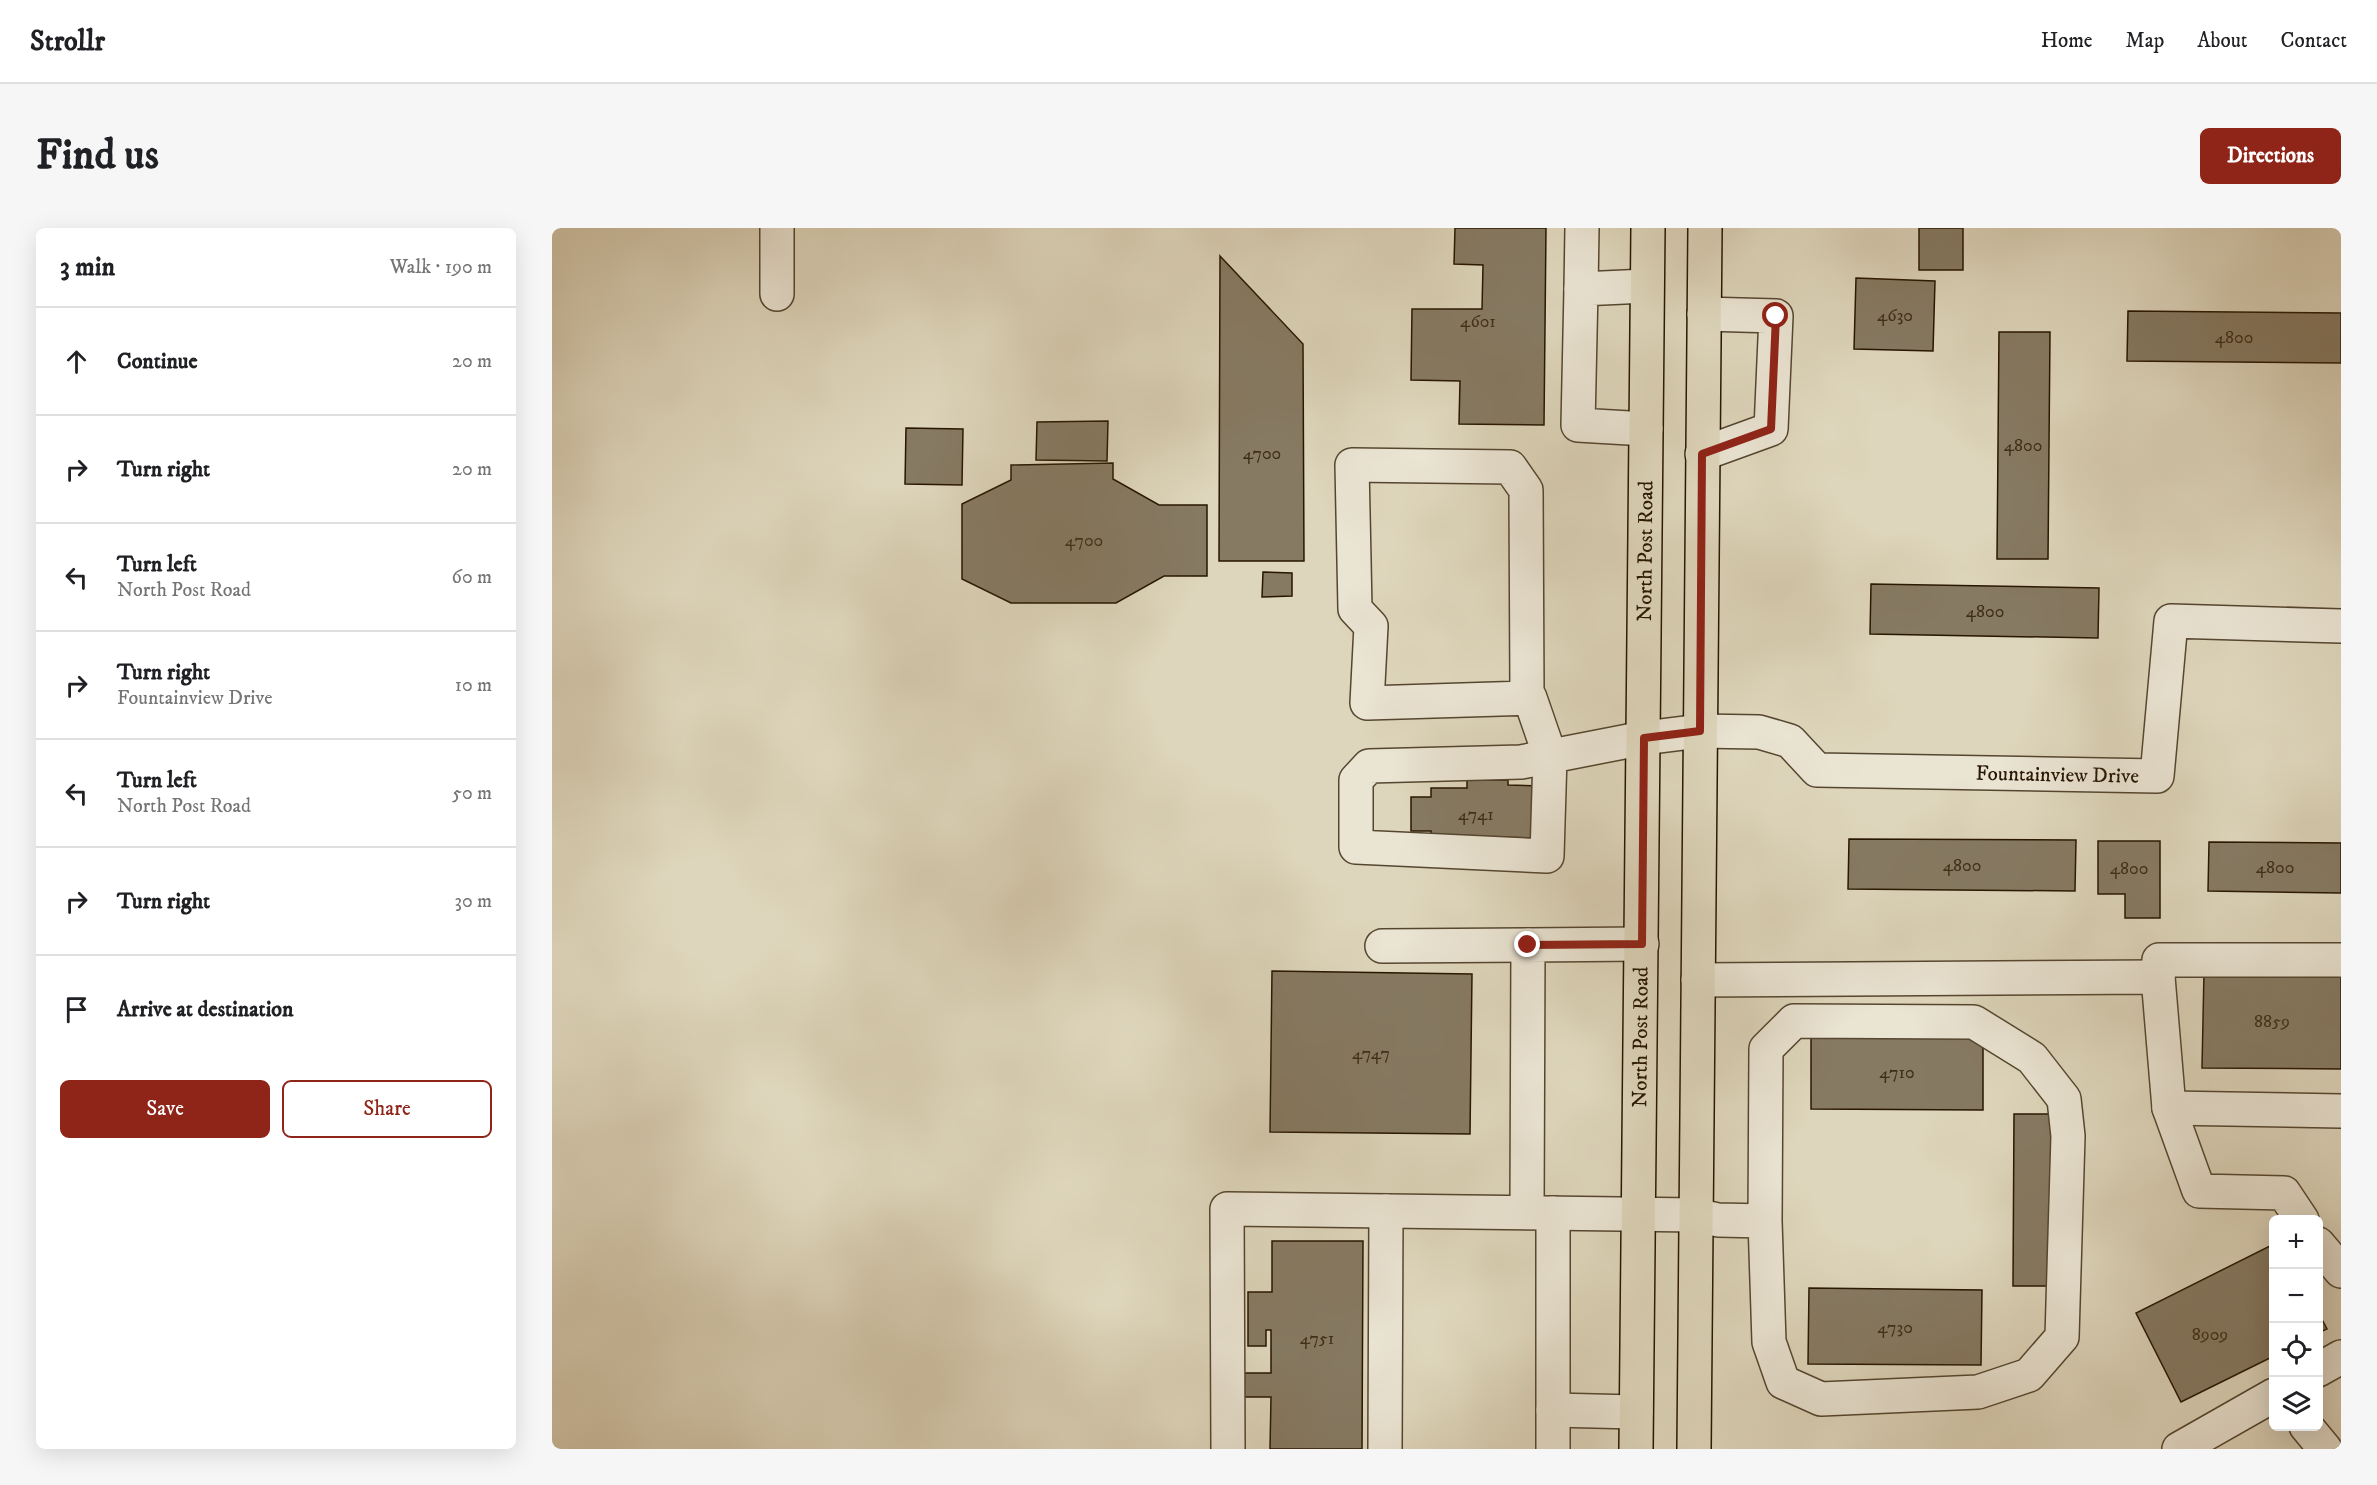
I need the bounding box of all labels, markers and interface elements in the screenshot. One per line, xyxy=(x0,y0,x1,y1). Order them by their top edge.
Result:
text: Strollr xyxy=(30,24,105,59)
text: Home xyxy=(2041,28,2093,54)
text: Map xyxy=(2126,28,2164,54)
text: About xyxy=(2197,28,2248,54)
text: Contact xyxy=(2281,28,2347,54)
button: Directions xyxy=(2200,128,2341,184)
text: Find us xyxy=(36,130,159,182)
text: 3 min xyxy=(60,251,115,284)
text: Walk · 190 m xyxy=(390,255,492,280)
route start xyxy=(1762,302,1788,328)
house number: 4630 xyxy=(1877,305,1913,327)
house number: 4601 xyxy=(1460,311,1496,333)
house number: 4800 xyxy=(2215,327,2253,349)
icon: ahead xyxy=(60,345,93,378)
text: Continue xyxy=(117,348,198,375)
text: 20 m xyxy=(452,349,492,374)
house number: 4800 xyxy=(2004,435,2042,457)
house number: 4700 xyxy=(1243,443,1281,465)
icon: right xyxy=(60,453,93,486)
text: Turn right xyxy=(117,456,210,483)
text: 20 m xyxy=(452,457,492,482)
street label: North Post Road xyxy=(1632,480,1660,622)
house number: 4700 xyxy=(1065,530,1103,552)
text: Turn left xyxy=(117,551,197,578)
icon: left xyxy=(60,561,93,594)
text: 60 m xyxy=(452,565,492,590)
text: North Post Road xyxy=(117,578,251,603)
house number: 4800 xyxy=(1966,601,2004,623)
text: Turn right xyxy=(117,659,210,686)
icon: right xyxy=(60,669,93,702)
text: 10 m xyxy=(455,673,492,698)
text: Fountainview Drive xyxy=(117,686,273,711)
street label: Fountainview Drive xyxy=(1975,761,2139,790)
text: Turn left xyxy=(117,767,197,794)
icon: left xyxy=(60,777,93,810)
text: 50 m xyxy=(452,781,492,806)
text: North Post Road xyxy=(117,794,251,819)
house number: 4741 xyxy=(1458,804,1494,826)
house number: 4800 xyxy=(1943,855,1981,877)
house number: 4800 xyxy=(2256,857,2294,879)
house number: 4800 xyxy=(2110,858,2148,880)
icon: right xyxy=(60,885,93,918)
text: Turn right xyxy=(117,888,210,915)
text: 30 m xyxy=(454,889,492,914)
route end xyxy=(1514,931,1540,957)
street label: North Post Road xyxy=(1627,966,1655,1108)
icon: arrive xyxy=(60,993,93,1026)
text: Arrive at destination xyxy=(117,996,294,1023)
house number: 8859 xyxy=(2254,1011,2290,1033)
house number: 4747 xyxy=(1352,1043,1390,1065)
house number: 4710 xyxy=(1879,1062,1915,1084)
button: Save xyxy=(60,1080,270,1138)
button: Share xyxy=(282,1080,492,1138)
map controls xyxy=(2269,1215,2323,1431)
button: + xyxy=(2269,1215,2323,1269)
button: − xyxy=(2269,1269,2323,1323)
house number: 4730 xyxy=(1877,1317,1913,1339)
button: locate xyxy=(2269,1323,2323,1377)
house number: 8909 xyxy=(2192,1324,2228,1346)
house number: 4751 xyxy=(1300,1328,1334,1350)
button: layers xyxy=(2269,1377,2323,1431)

